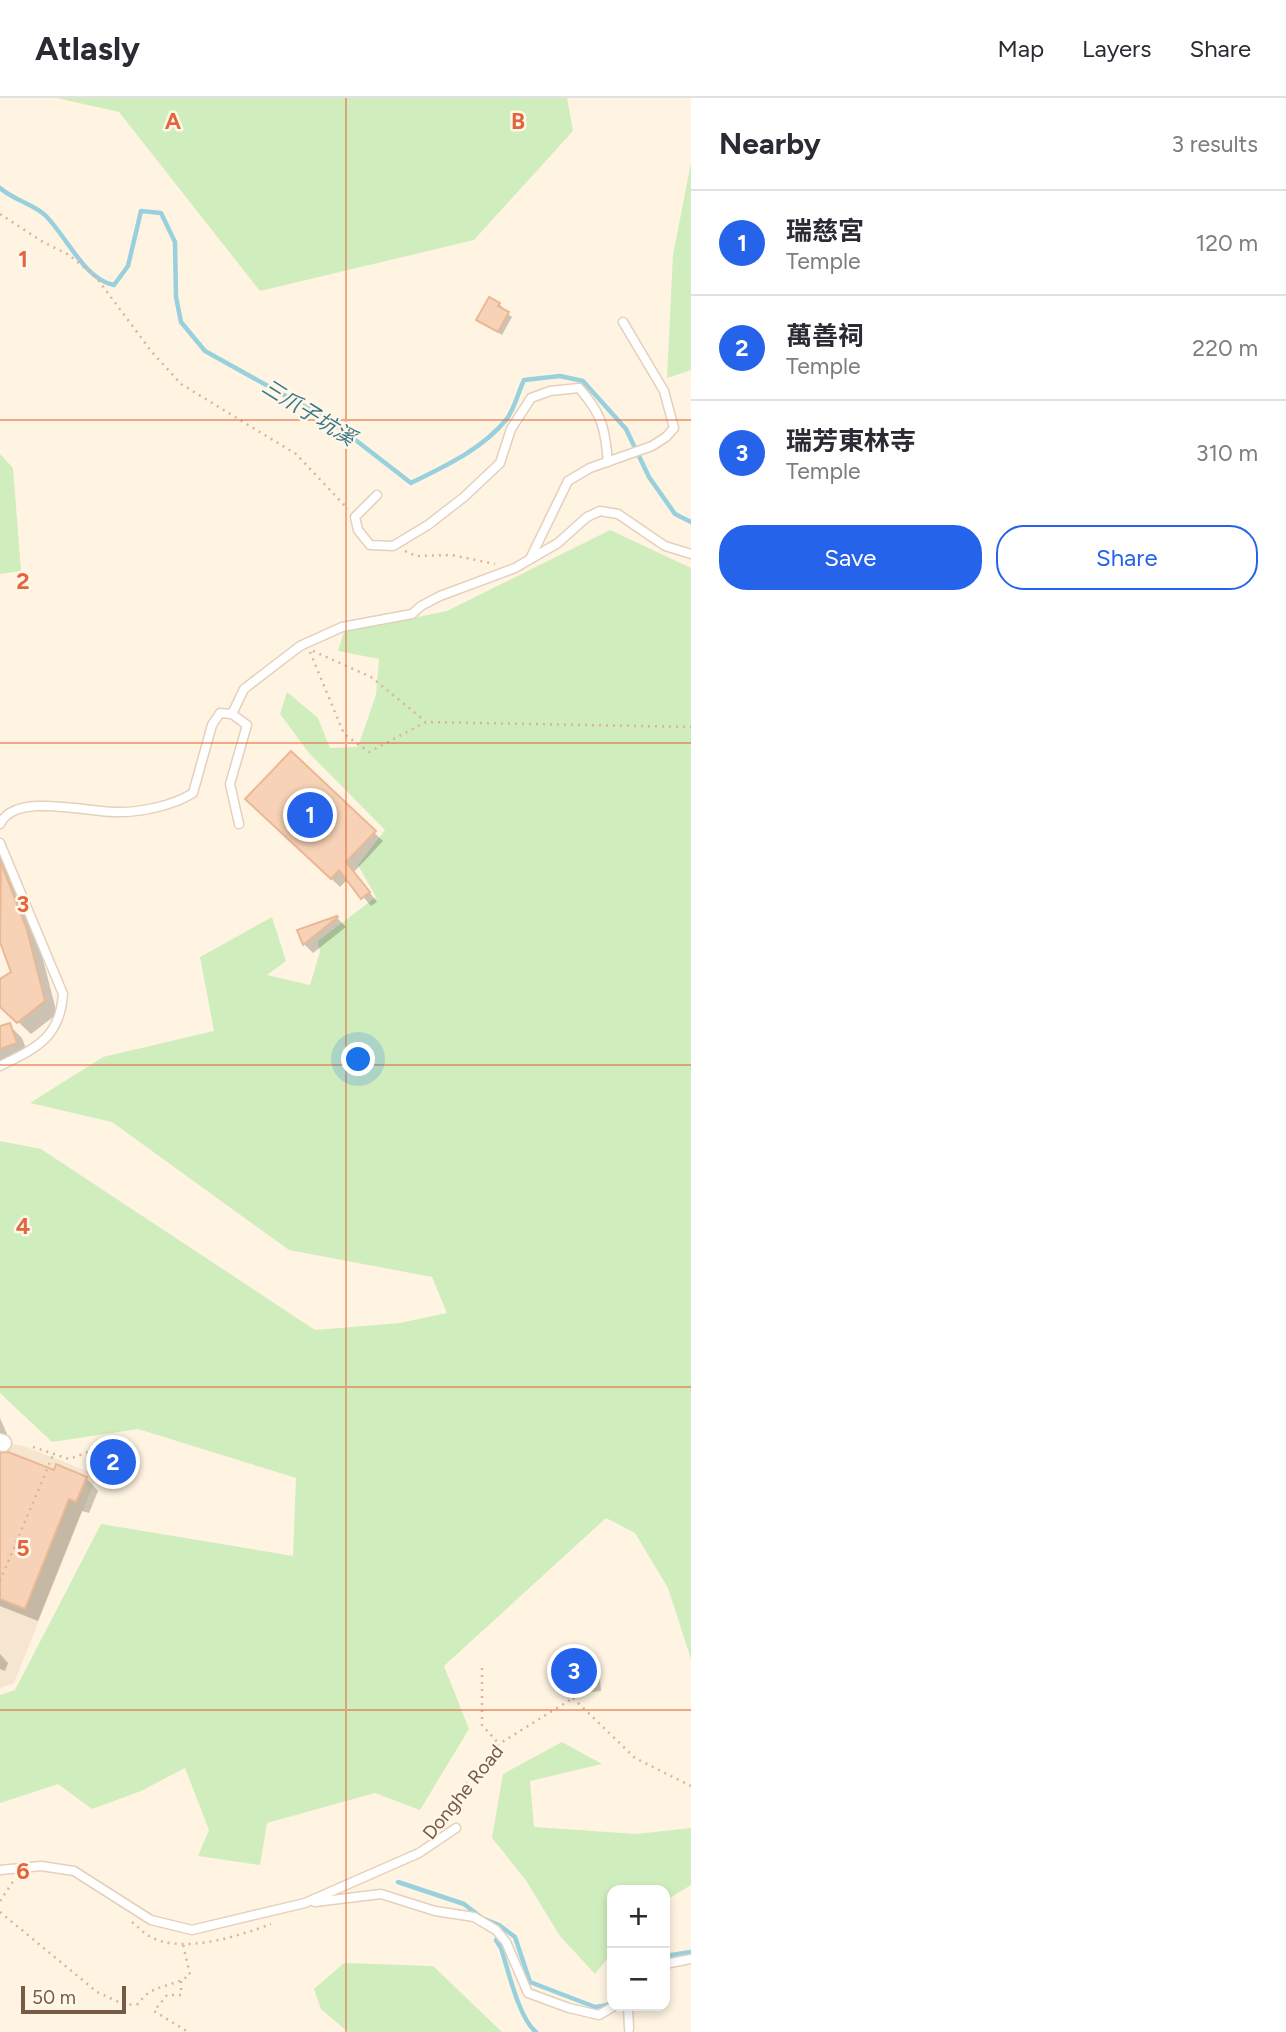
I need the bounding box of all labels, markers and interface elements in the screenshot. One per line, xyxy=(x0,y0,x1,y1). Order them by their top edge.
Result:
text: Atlasly xyxy=(35,29,140,68)
text: Map xyxy=(997,34,1044,63)
text: Layers xyxy=(1082,34,1151,63)
text: Share xyxy=(1189,34,1251,63)
text: A xyxy=(165,107,182,135)
text: B xyxy=(511,107,525,135)
text: Nearby xyxy=(719,125,821,162)
text: 3 results xyxy=(1171,130,1258,158)
text: 瑞慈宮 xyxy=(786,215,864,247)
text: 1 xyxy=(737,229,747,257)
text: 120 m xyxy=(1196,229,1258,257)
text: 1 xyxy=(18,245,28,273)
text: Temple xyxy=(786,247,861,275)
text: 萬善祠 xyxy=(786,320,864,352)
text: 2 xyxy=(735,334,749,362)
text: 220 m xyxy=(1192,334,1258,362)
text: Temple xyxy=(786,352,861,380)
water label: 三爪子坑溪 xyxy=(258,374,363,452)
text: 瑞芳東林寺 xyxy=(786,425,916,457)
text: 3 xyxy=(736,439,748,467)
text: 310 m xyxy=(1196,439,1258,467)
text: Temple xyxy=(786,457,861,485)
button: Save xyxy=(719,525,982,590)
button: Share xyxy=(996,525,1258,590)
text: 2 xyxy=(16,567,30,595)
pin: 1 xyxy=(287,789,333,841)
text: 3 xyxy=(17,890,29,918)
your location xyxy=(341,1042,375,1076)
text: 4 xyxy=(16,1212,30,1240)
pin: 2 xyxy=(90,1436,136,1488)
text: 5 xyxy=(16,1534,30,1562)
pin: 3 xyxy=(551,1645,597,1697)
street label: Donghe Road xyxy=(418,1740,508,1844)
text: 6 xyxy=(16,1857,30,1885)
map controls xyxy=(607,1885,670,2011)
button: + xyxy=(607,1885,670,1948)
button: − xyxy=(607,1948,670,2011)
scale bar xyxy=(21,1983,126,2015)
text: 50 m xyxy=(32,1986,76,2009)

